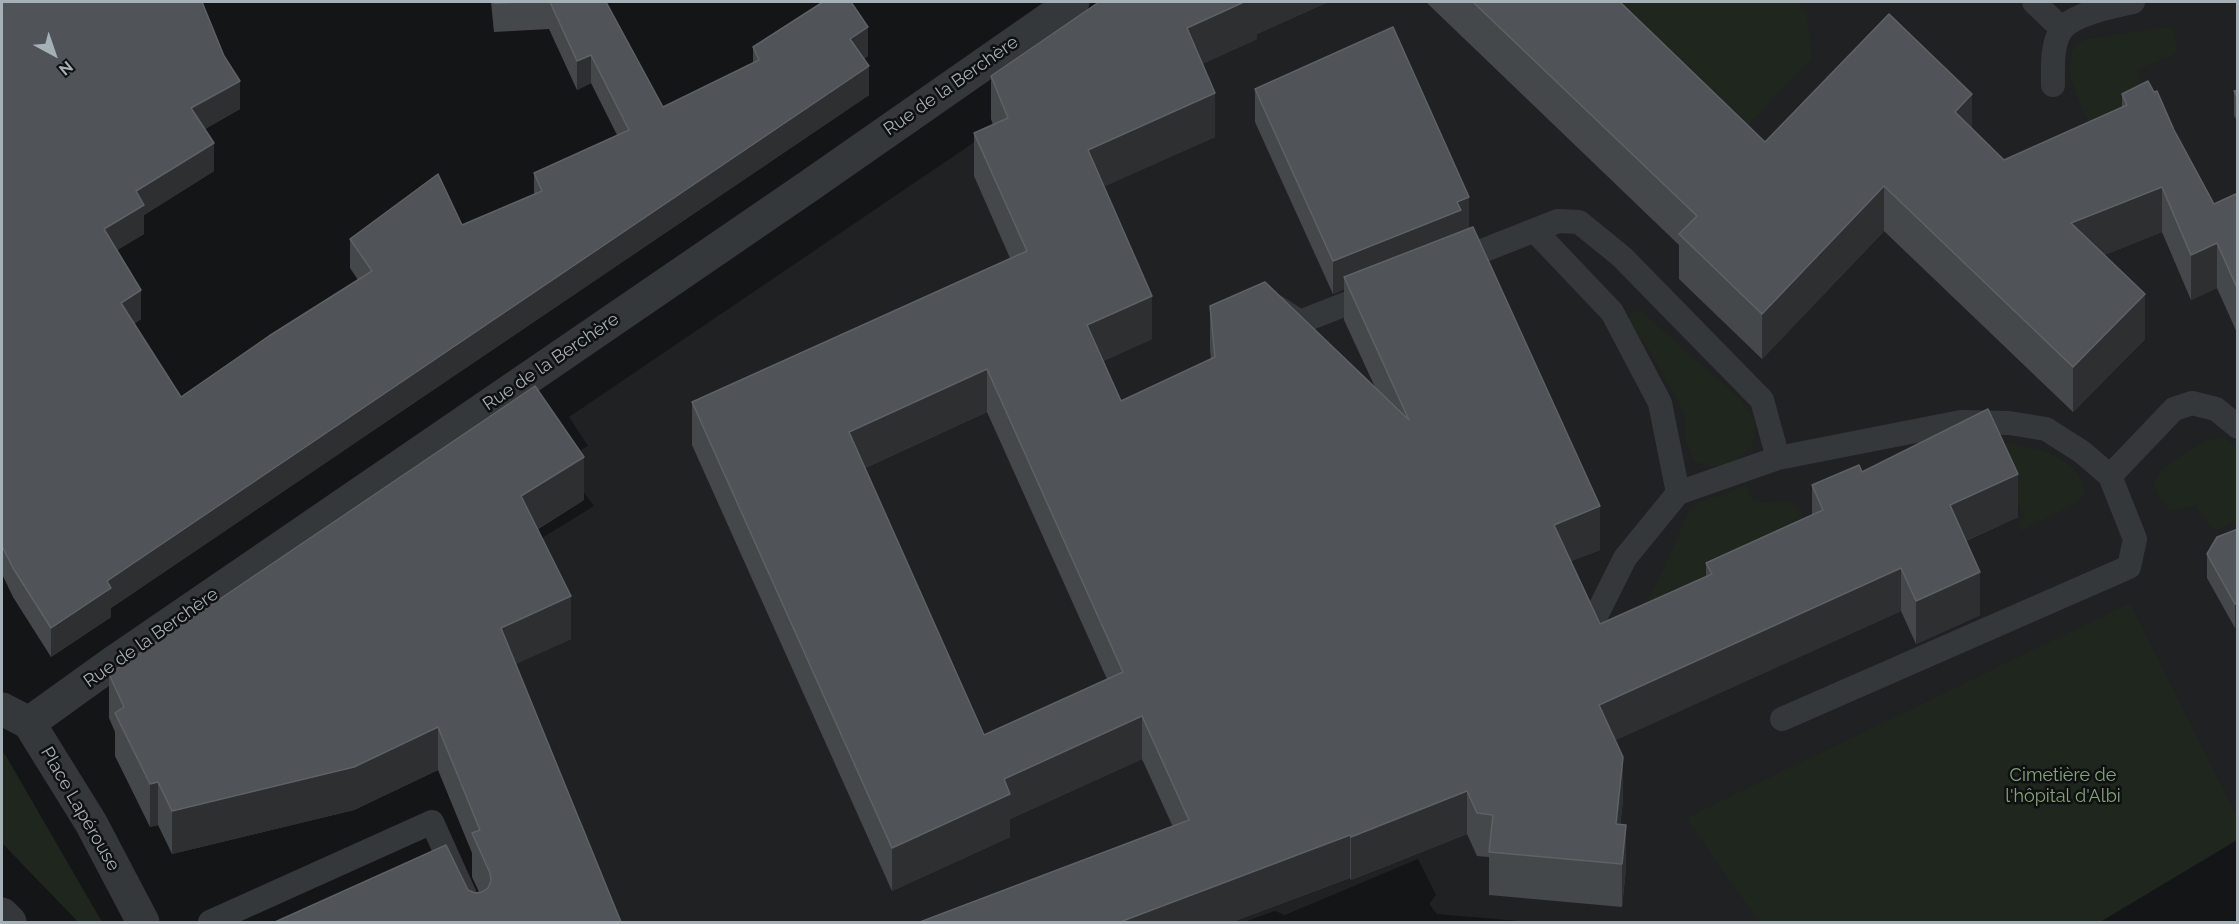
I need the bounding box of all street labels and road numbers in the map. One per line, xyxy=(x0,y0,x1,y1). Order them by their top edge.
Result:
street label: Rue de la Berchère xyxy=(880,31,1022,141)
street label: Rue de la Berchère xyxy=(479,309,623,415)
street label: Rue de la Berchère xyxy=(80,583,222,693)
street label: Place Lapérouse xyxy=(36,743,124,875)

